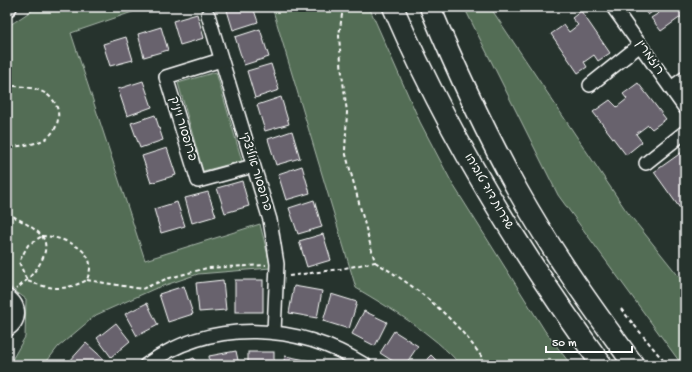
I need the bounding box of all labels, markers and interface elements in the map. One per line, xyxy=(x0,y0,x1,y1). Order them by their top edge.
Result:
street label: רוזמרין xyxy=(632,38,666,78)
street label: פרופסור ויניק xyxy=(166,95,198,163)
street label: פרופסור אוליצקי xyxy=(236,130,275,213)
street label: שדרות דוד טוביהו xyxy=(461,151,517,233)
scale bar xyxy=(546,328,632,354)
text: 50 m xyxy=(552,337,577,351)

